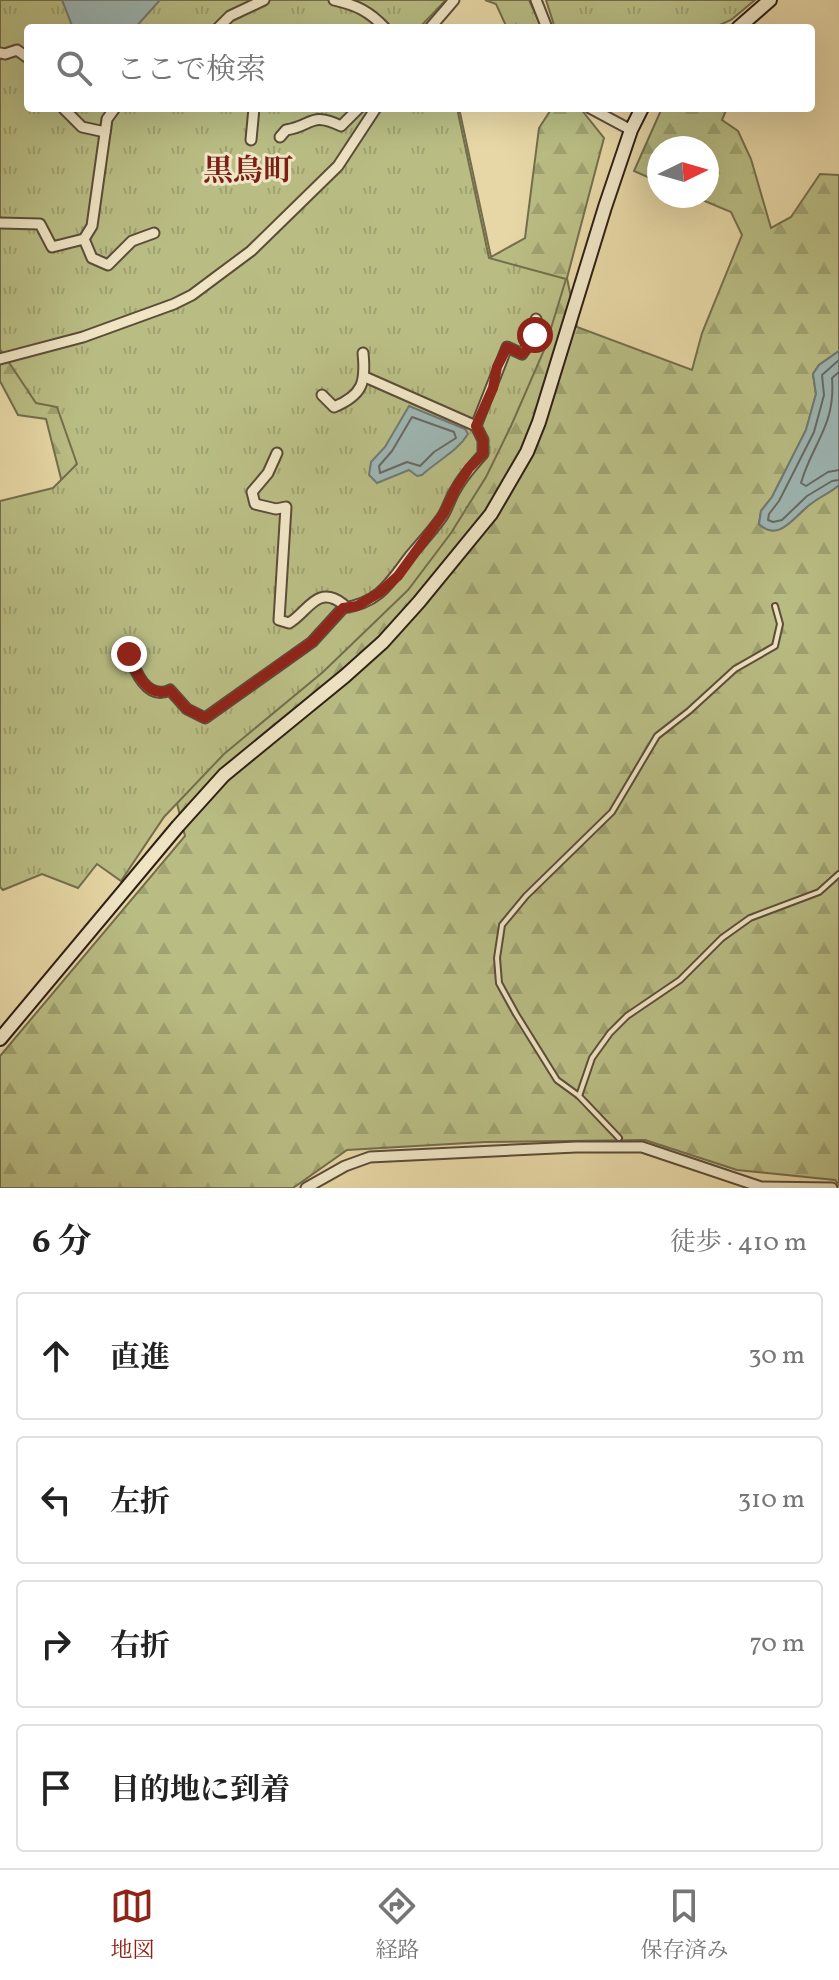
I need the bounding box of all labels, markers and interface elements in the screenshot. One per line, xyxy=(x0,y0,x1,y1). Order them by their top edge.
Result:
search box xyxy=(24,24,815,112)
icon: search xyxy=(52,46,96,90)
text: ここで検索 xyxy=(116,50,266,92)
north arrow xyxy=(647,136,719,208)
district label: 黒鳥町 xyxy=(203,151,293,193)
route start xyxy=(517,317,553,353)
route end xyxy=(111,636,147,672)
text: 6 分 xyxy=(32,1220,91,1267)
text: 徒歩 · 410 m xyxy=(670,1225,807,1261)
icon: ahead xyxy=(34,1334,78,1378)
text: 直進 xyxy=(110,1338,170,1380)
text: 30 m xyxy=(748,1338,805,1374)
icon: left xyxy=(34,1478,78,1522)
text: 左折 xyxy=(110,1482,170,1524)
text: 310 m xyxy=(738,1482,805,1518)
icon: right xyxy=(34,1622,78,1666)
text: 右折 xyxy=(110,1626,170,1668)
text: 70 m xyxy=(750,1626,805,1662)
icon: arrive xyxy=(34,1766,78,1810)
text: 目的地に到着 xyxy=(110,1770,290,1812)
tab: 地図 xyxy=(110,1884,155,1967)
tab: 経路 xyxy=(375,1884,420,1967)
tab: 保存済み xyxy=(640,1884,729,1967)

